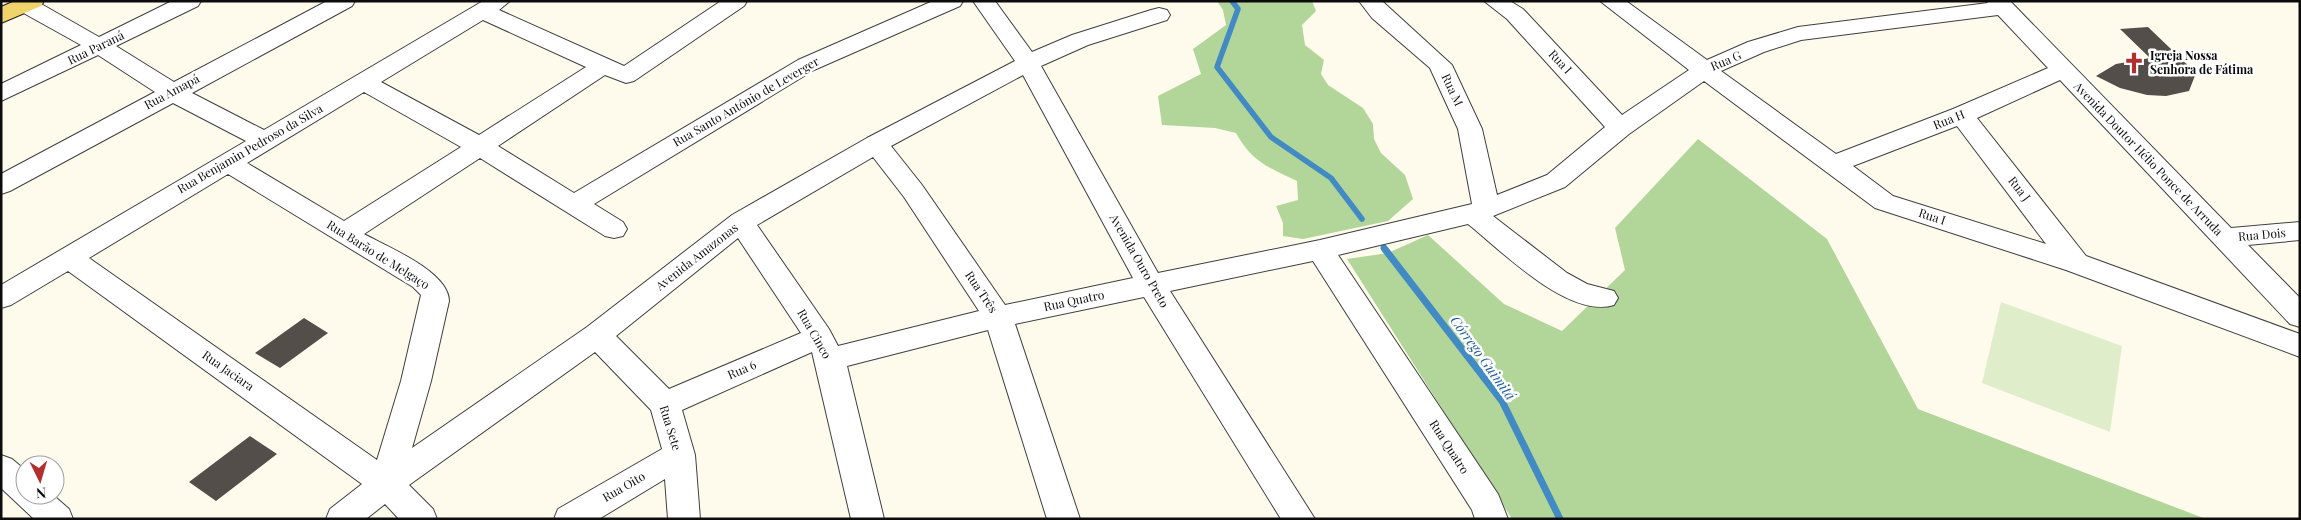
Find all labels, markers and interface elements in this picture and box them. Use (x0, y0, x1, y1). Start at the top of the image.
street label: Rua Paraná (65, 27, 126, 68)
street label: Rua I (1545, 46, 1576, 77)
street label: Rua G (1708, 46, 1744, 74)
place label: Igreja Nossa Senhora de Fátima (2150, 47, 2254, 77)
church icon: Igreja Nossa Senhora de Fátima (2121, 50, 2147, 76)
street label: Rua Santo Antônio de Leverger (669, 52, 822, 150)
street label: Rua Amapá (141, 70, 202, 112)
street label: Rua M (1438, 71, 1467, 108)
street label: Avenida Doutor Hélio Ponce de Arruda (2070, 77, 2227, 239)
street label: Rua Benjamin Pedroso da Silva (174, 100, 325, 196)
street label: Rua H (1930, 106, 1967, 133)
street label: Rua J (2005, 173, 2035, 204)
street label: Rua I (1917, 204, 1948, 228)
street label: Avenida Ouro Preto (1106, 210, 1173, 311)
street label: Rua Barão de Melgaço (324, 216, 433, 292)
street label: Avenida Amazonas (651, 219, 741, 294)
street label: Rua Dois (2237, 224, 2286, 244)
street label: Rua Três (962, 267, 1002, 316)
street label: Rua Quatro (1042, 286, 1106, 314)
street label: Rua Cinco (794, 306, 836, 362)
water label: Córrego Guimitá (1446, 312, 1521, 404)
street label: Rua Jaciara (199, 346, 258, 394)
street label: Rua 6 (725, 356, 758, 382)
street label: Rua Sete (657, 403, 685, 452)
street label: Rua Quatro (1426, 416, 1473, 477)
north arrow (15, 455, 65, 505)
street label: Rua Oito (599, 467, 648, 505)
text: N (35, 484, 47, 503)

